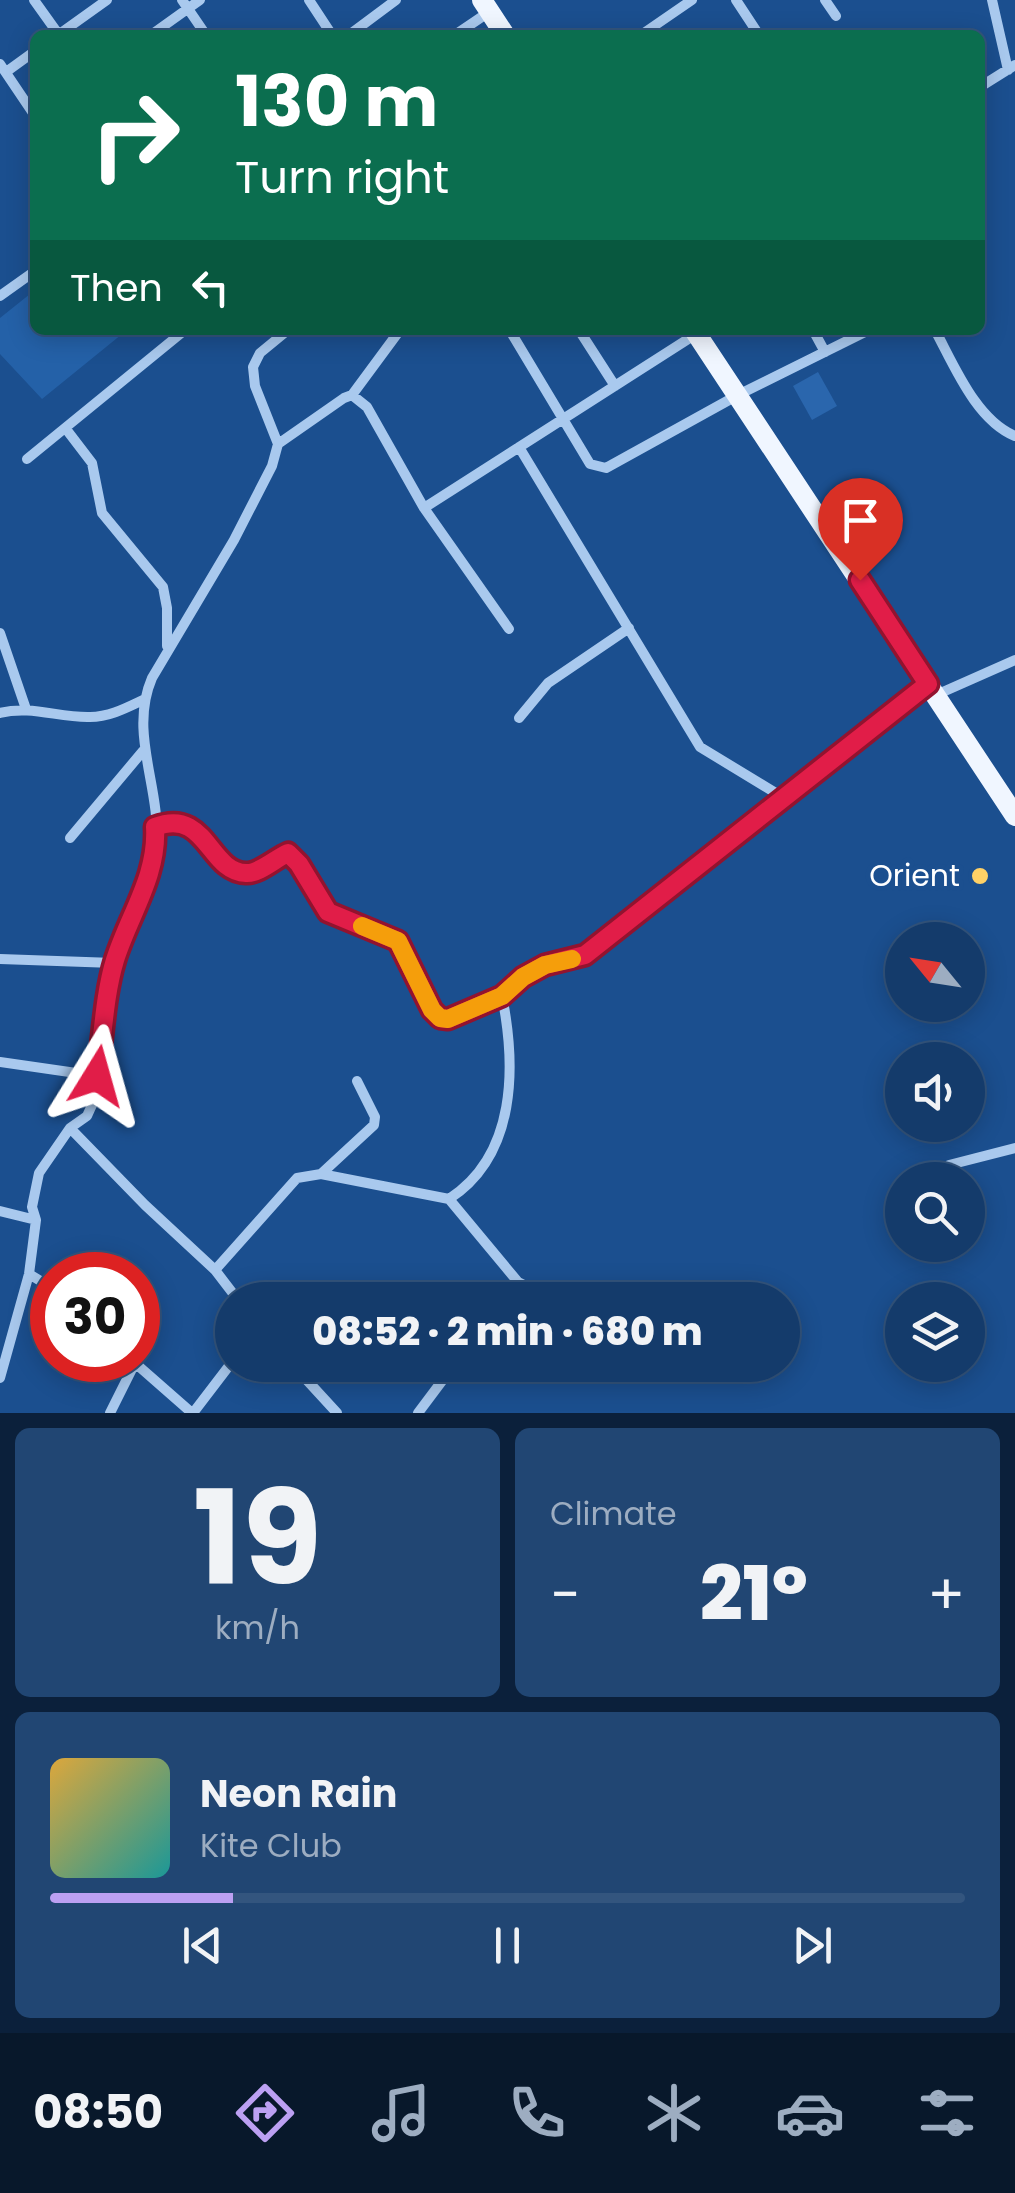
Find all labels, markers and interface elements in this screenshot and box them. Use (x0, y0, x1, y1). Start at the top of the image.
text: 130 m (235, 52, 438, 151)
icon: right (70, 70, 200, 200)
text: Turn right (235, 146, 449, 209)
icon: left (183, 260, 238, 315)
text: Then (70, 261, 163, 314)
pin (818, 478, 903, 581)
icon: arrive (833, 493, 888, 548)
place label: Orient (869, 854, 960, 897)
marker: Orient (969, 865, 991, 887)
north arrow (885, 922, 985, 1022)
map controls (885, 922, 985, 1382)
position arrow (45, 1024, 149, 1128)
button: sound (885, 1042, 985, 1142)
button: search (885, 1162, 985, 1262)
speed limit sign: 30 (30, 1252, 160, 1382)
button: layers (885, 1282, 985, 1382)
text: 08:52 · 2 min · 680 m (312, 1305, 703, 1358)
text: 19 (193, 1447, 322, 1630)
text: Climate (550, 1491, 677, 1536)
text: 21° (700, 1541, 808, 1646)
text: − (550, 1556, 580, 1633)
text: + (927, 1556, 965, 1633)
text: km/h (215, 1605, 300, 1650)
text: Neon Rain (200, 1767, 397, 1820)
text: Kite Club (200, 1823, 342, 1868)
icon: previous (175, 1918, 230, 1973)
icon: pause (480, 1918, 535, 1973)
icon: next (785, 1918, 840, 1973)
icon: directions (230, 2078, 300, 2148)
icon: music (366, 2078, 436, 2148)
icon: phone (502, 2078, 572, 2148)
icon: climate (639, 2078, 709, 2148)
icon: car (775, 2078, 845, 2148)
icon: filters (912, 2078, 982, 2148)
text: 08:50 (33, 2081, 163, 2144)

